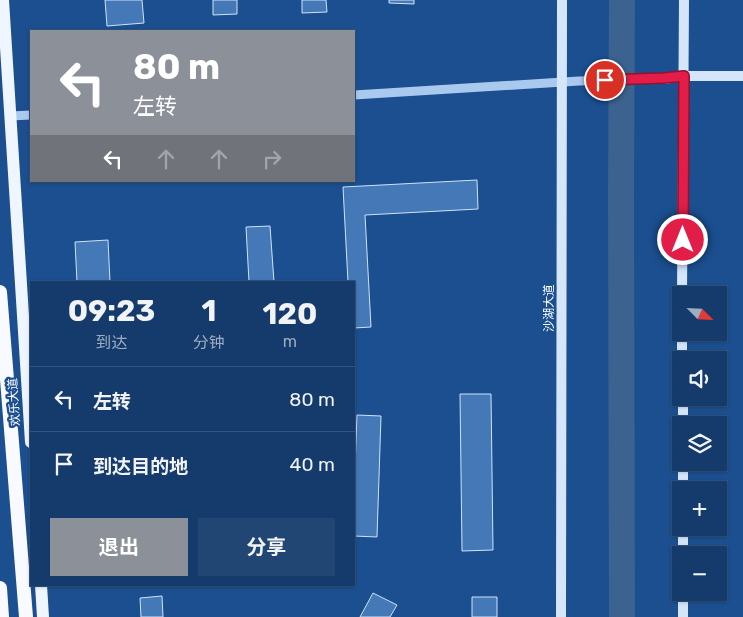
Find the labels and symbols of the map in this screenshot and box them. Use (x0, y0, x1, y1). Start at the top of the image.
pin (584, 59, 626, 101)
position arrow (656, 213, 708, 265)
street label: 沙湖大道 (542, 284, 556, 332)
north arrow (672, 286, 728, 341)
street label: 欢乐大道 (5, 378, 23, 426)

